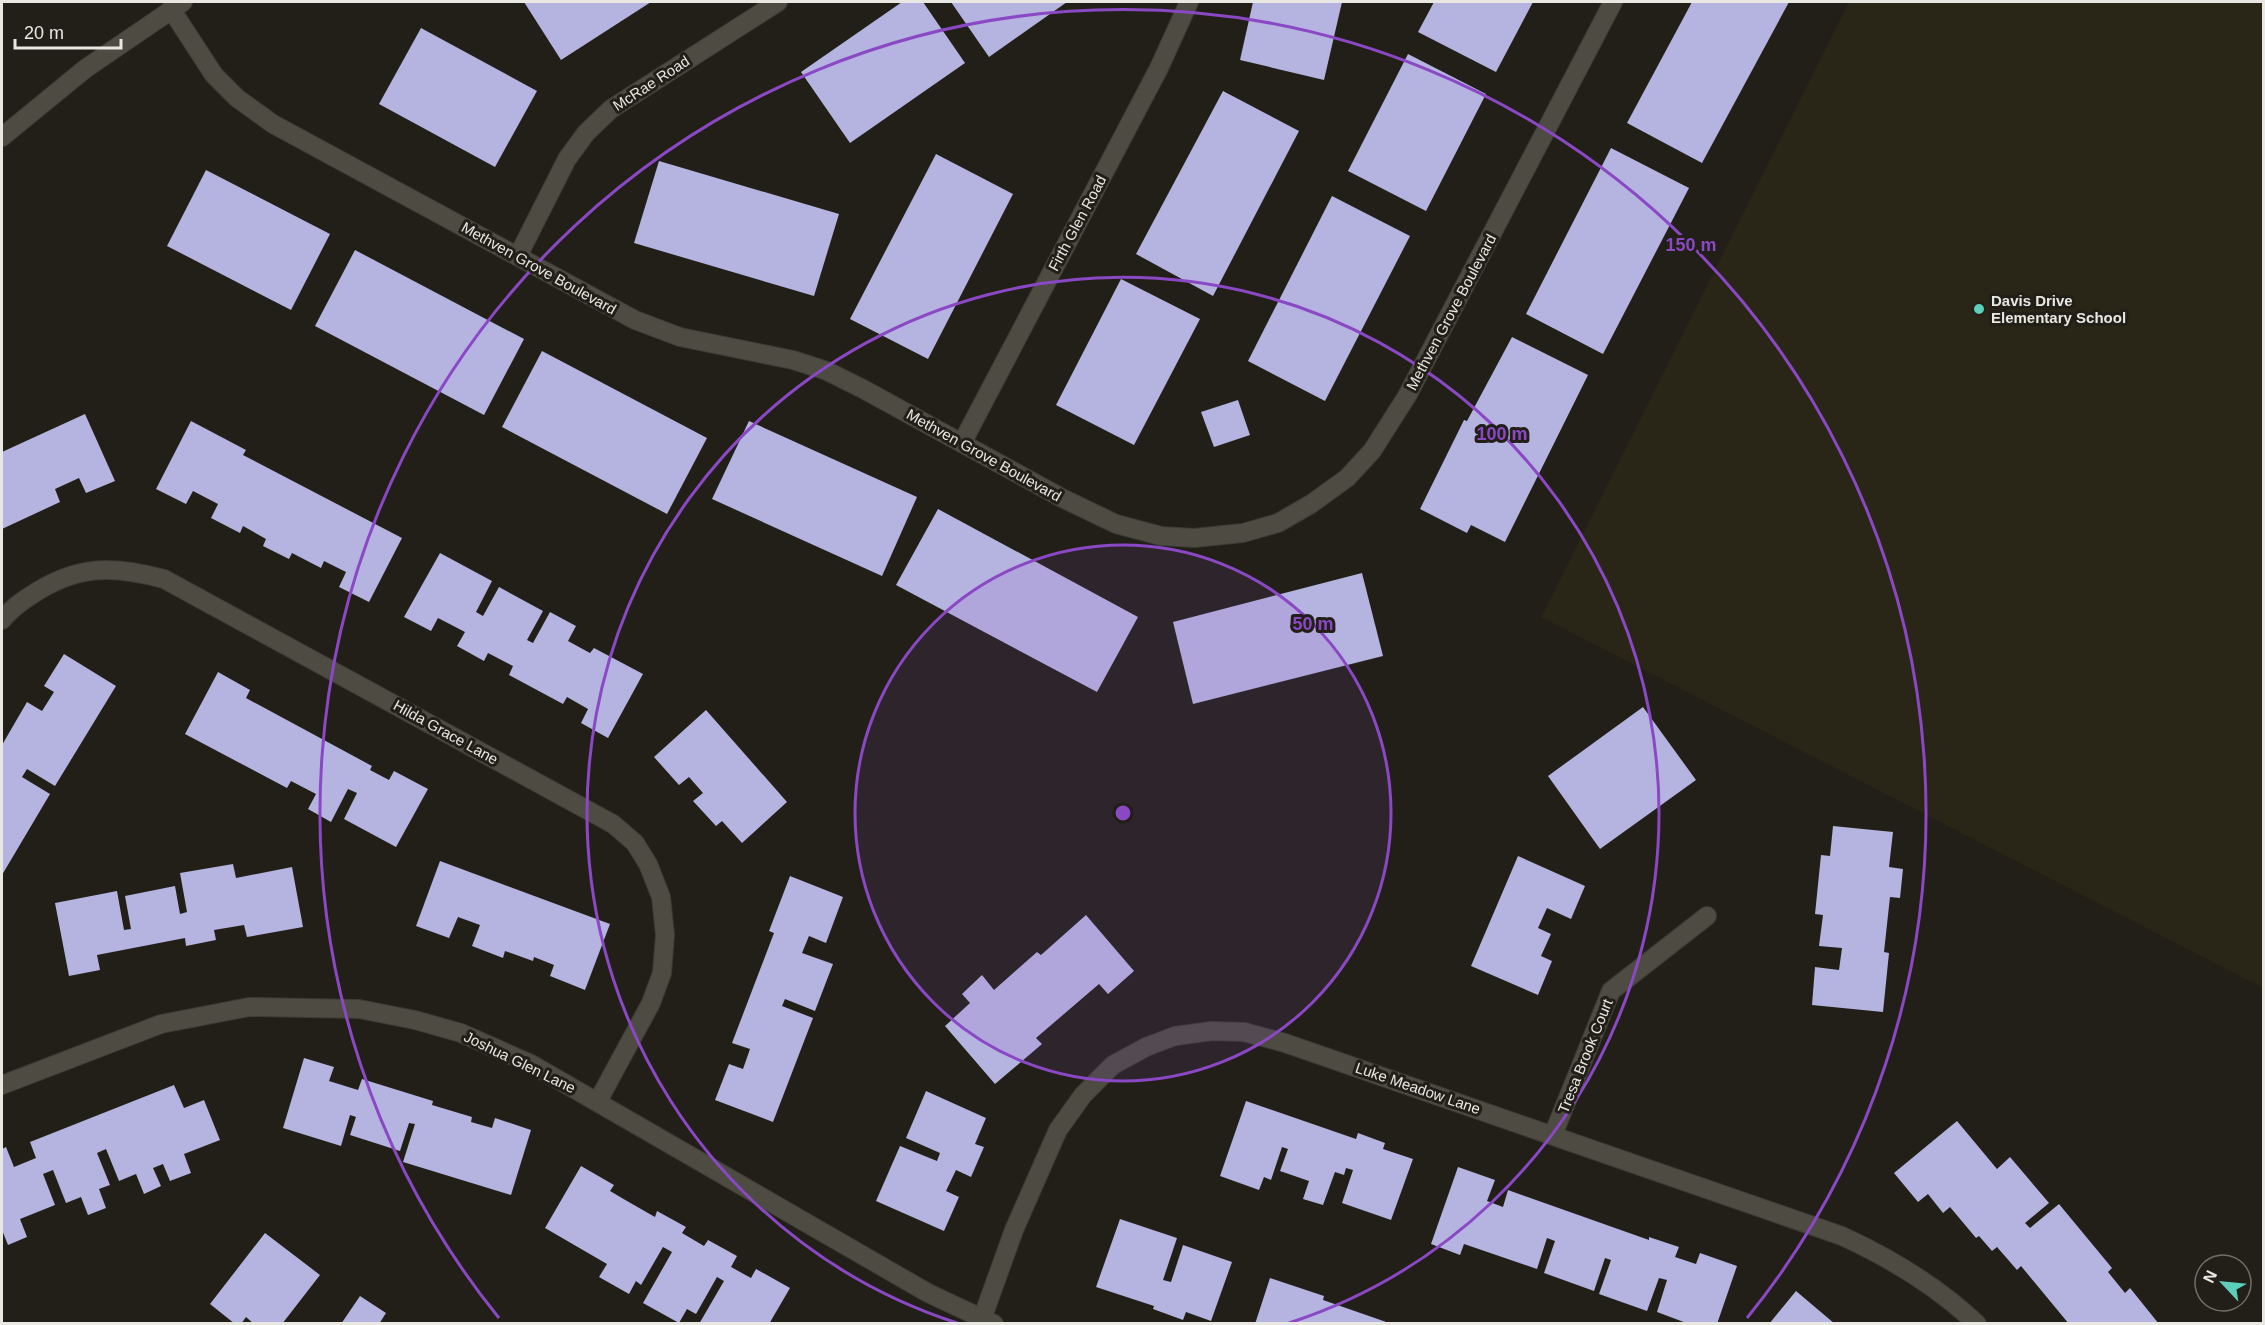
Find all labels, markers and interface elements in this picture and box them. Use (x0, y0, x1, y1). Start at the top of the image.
scale bar (15, 12, 122, 50)
text: 20 m (24, 23, 64, 43)
street label: McRae Road (610, 52, 692, 114)
street label: Firth Glen Road (1045, 172, 1109, 274)
street label: Methven Grove Boulevard (459, 218, 619, 318)
street label: Methven Grove Boulevard (1403, 231, 1499, 393)
text: 150 m (1665, 235, 1717, 255)
place label: Davis Drive Elementary School (1991, 292, 2126, 326)
marker: Davis Drive Elementary School (1972, 302, 1986, 316)
street label: Methven Grove Boulevard (904, 405, 1064, 505)
text: 100 m (1476, 424, 1528, 444)
text: 50 m (1292, 614, 1334, 634)
street label: Hilda Grace Lane (391, 696, 501, 768)
centre of rings (1113, 803, 1133, 823)
street label: Tresa Brook Court (1554, 995, 1616, 1116)
street label: Joshua Glen Lane (462, 1028, 578, 1096)
street label: Luke Meadow Lane (1353, 1059, 1483, 1117)
north arrow (2193, 1253, 2253, 1313)
text: N (2200, 1268, 2220, 1286)

